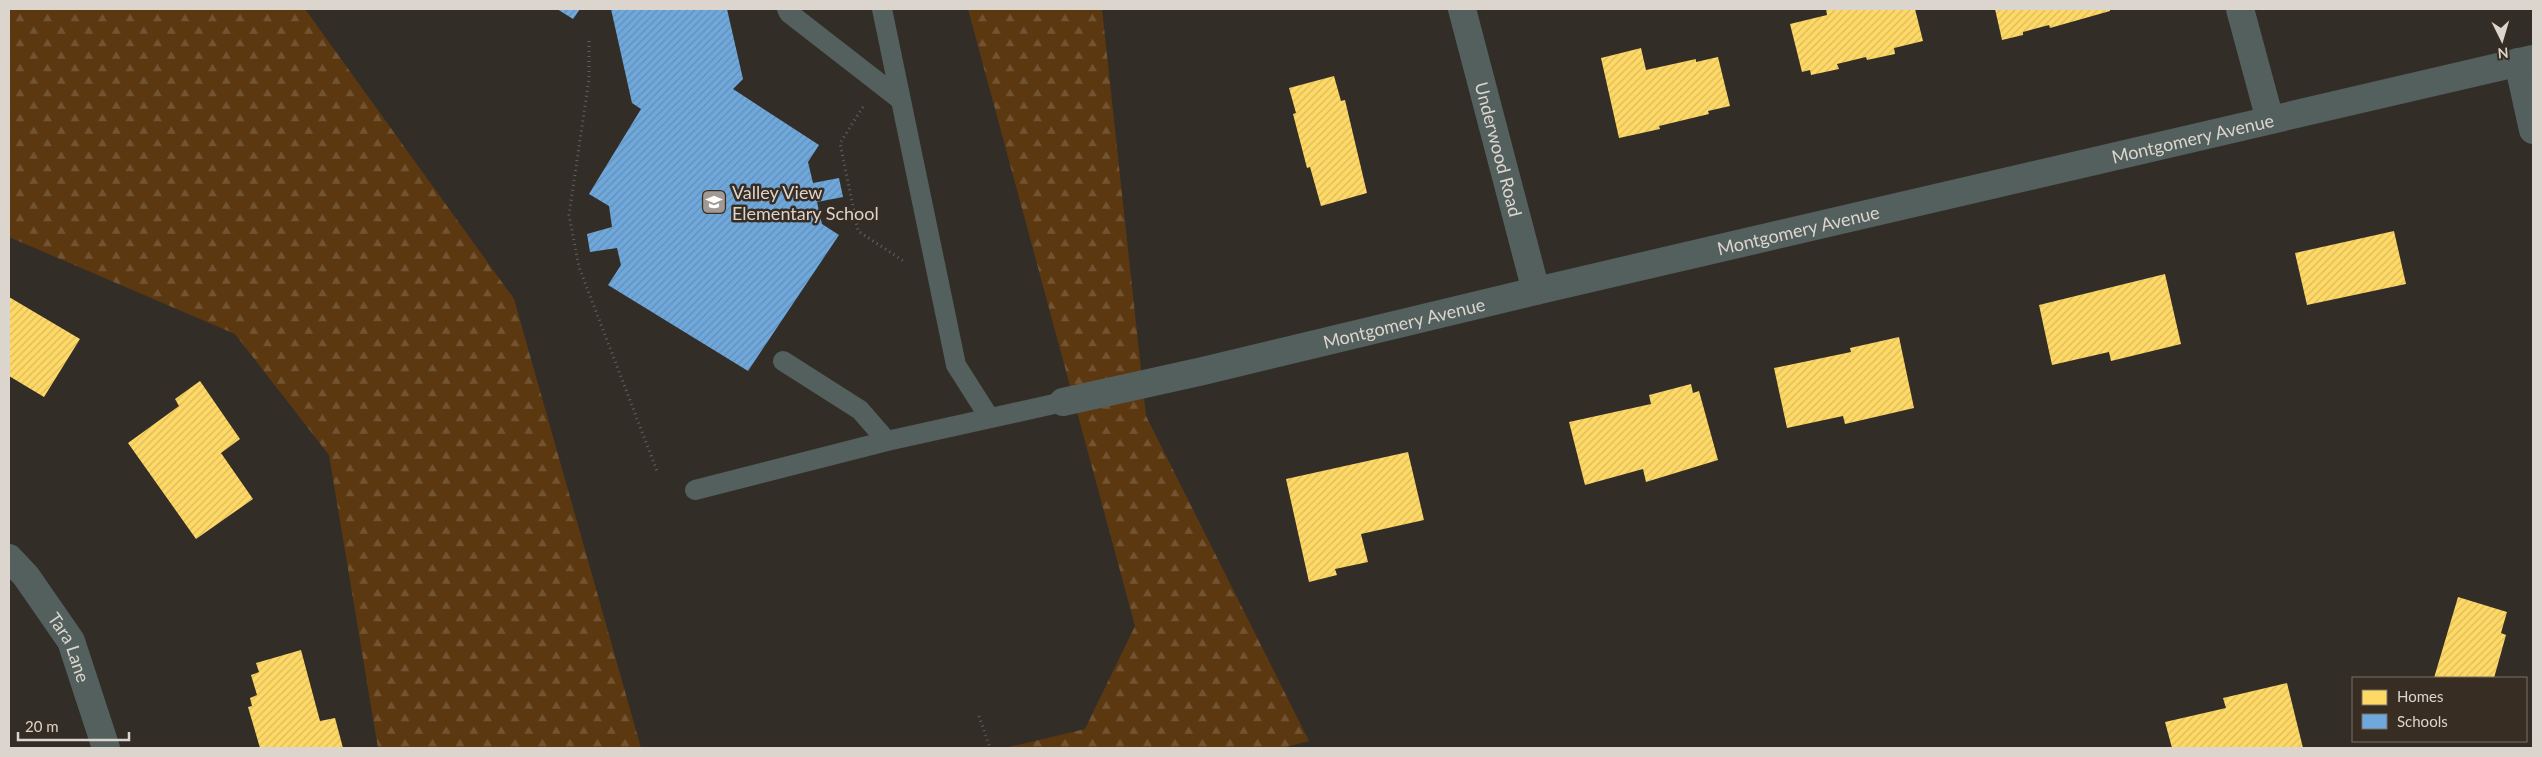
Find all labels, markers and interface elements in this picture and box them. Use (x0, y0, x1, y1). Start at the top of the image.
north arrow (2477, 15, 2527, 65)
text: N (2497, 45, 2509, 62)
street label: Underwood Road (1471, 80, 1527, 219)
street label: Montgomery Avenue (2109, 109, 2276, 168)
place label: Valley View Elementary School (732, 181, 879, 224)
school or university icon: Valley View Elementary School (701, 189, 727, 215)
street label: Montgomery Avenue (1715, 200, 1881, 260)
street label: Montgomery Avenue (1321, 293, 1487, 353)
street label: Tara Lane (43, 608, 95, 685)
legend (2352, 677, 2527, 742)
text: Homes (2397, 687, 2443, 705)
scale bar (18, 710, 129, 742)
text: Schools (2397, 712, 2448, 730)
text: 20 m (25, 717, 59, 735)

